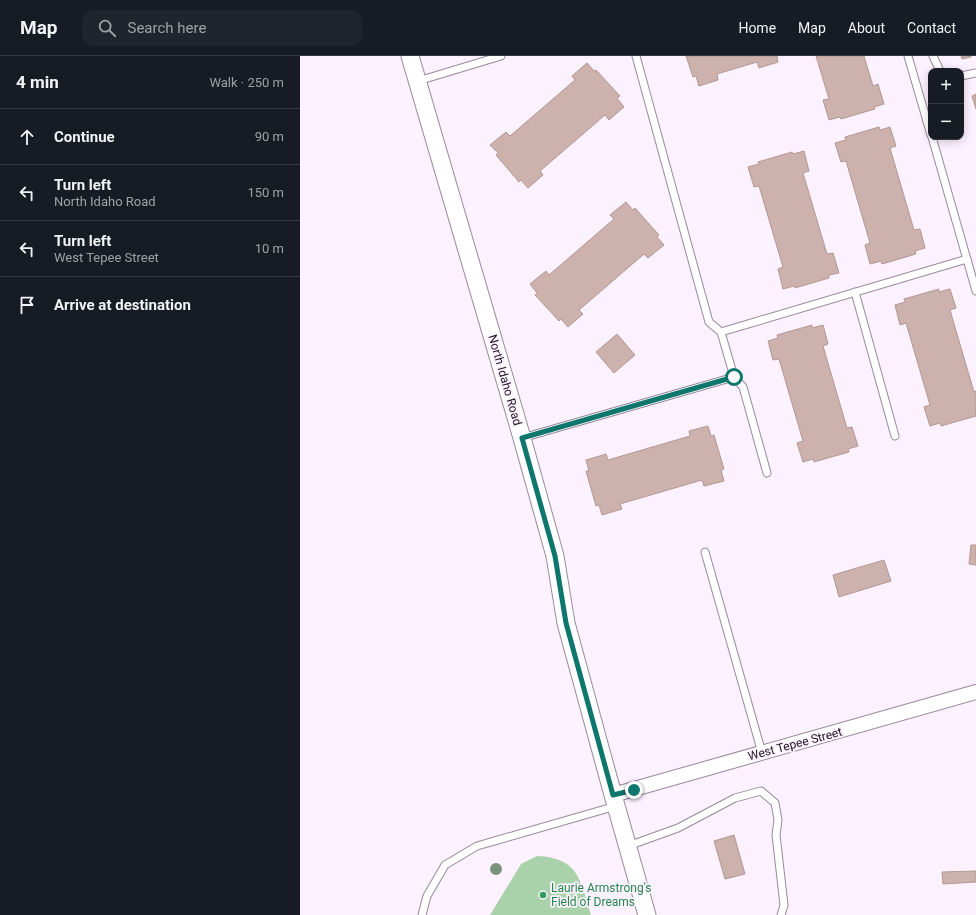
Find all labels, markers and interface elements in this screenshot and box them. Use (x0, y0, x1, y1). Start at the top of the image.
search box (82, 10, 362, 46)
text: Map (20, 16, 58, 39)
icon: search (96, 17, 118, 39)
text: Search here (128, 19, 206, 37)
text: Home (738, 20, 776, 36)
text: Map (798, 20, 826, 36)
text: About (848, 20, 885, 36)
text: Contact (907, 20, 956, 36)
map controls (928, 68, 964, 140)
button: + (928, 68, 964, 104)
text: 4 min (16, 72, 59, 92)
text: Walk · 250 m (209, 75, 284, 90)
button: − (928, 104, 964, 140)
icon: ahead (16, 126, 38, 148)
text: Continue (54, 128, 115, 146)
text: 90 m (255, 129, 284, 144)
text: Turn left (54, 176, 111, 194)
icon: left (16, 182, 38, 204)
text: 150 m (247, 185, 284, 200)
text: North Idaho Road (54, 194, 156, 209)
text: Turn left (54, 232, 111, 250)
icon: left (16, 238, 38, 260)
text: 10 m (255, 241, 284, 256)
text: West Tepee Street (54, 250, 159, 265)
icon: arrive (16, 294, 38, 316)
text: Arrive at destination (54, 296, 191, 314)
street label: North Idaho Road (485, 333, 525, 427)
route start (725, 368, 743, 386)
street label: West Tepee Street (746, 725, 844, 763)
route end (625, 781, 643, 799)
place label: Laurie Armstrong's Field of Dreams (551, 881, 651, 909)
marker: Laurie Armstrong's Field of Dreams (538, 890, 548, 900)

